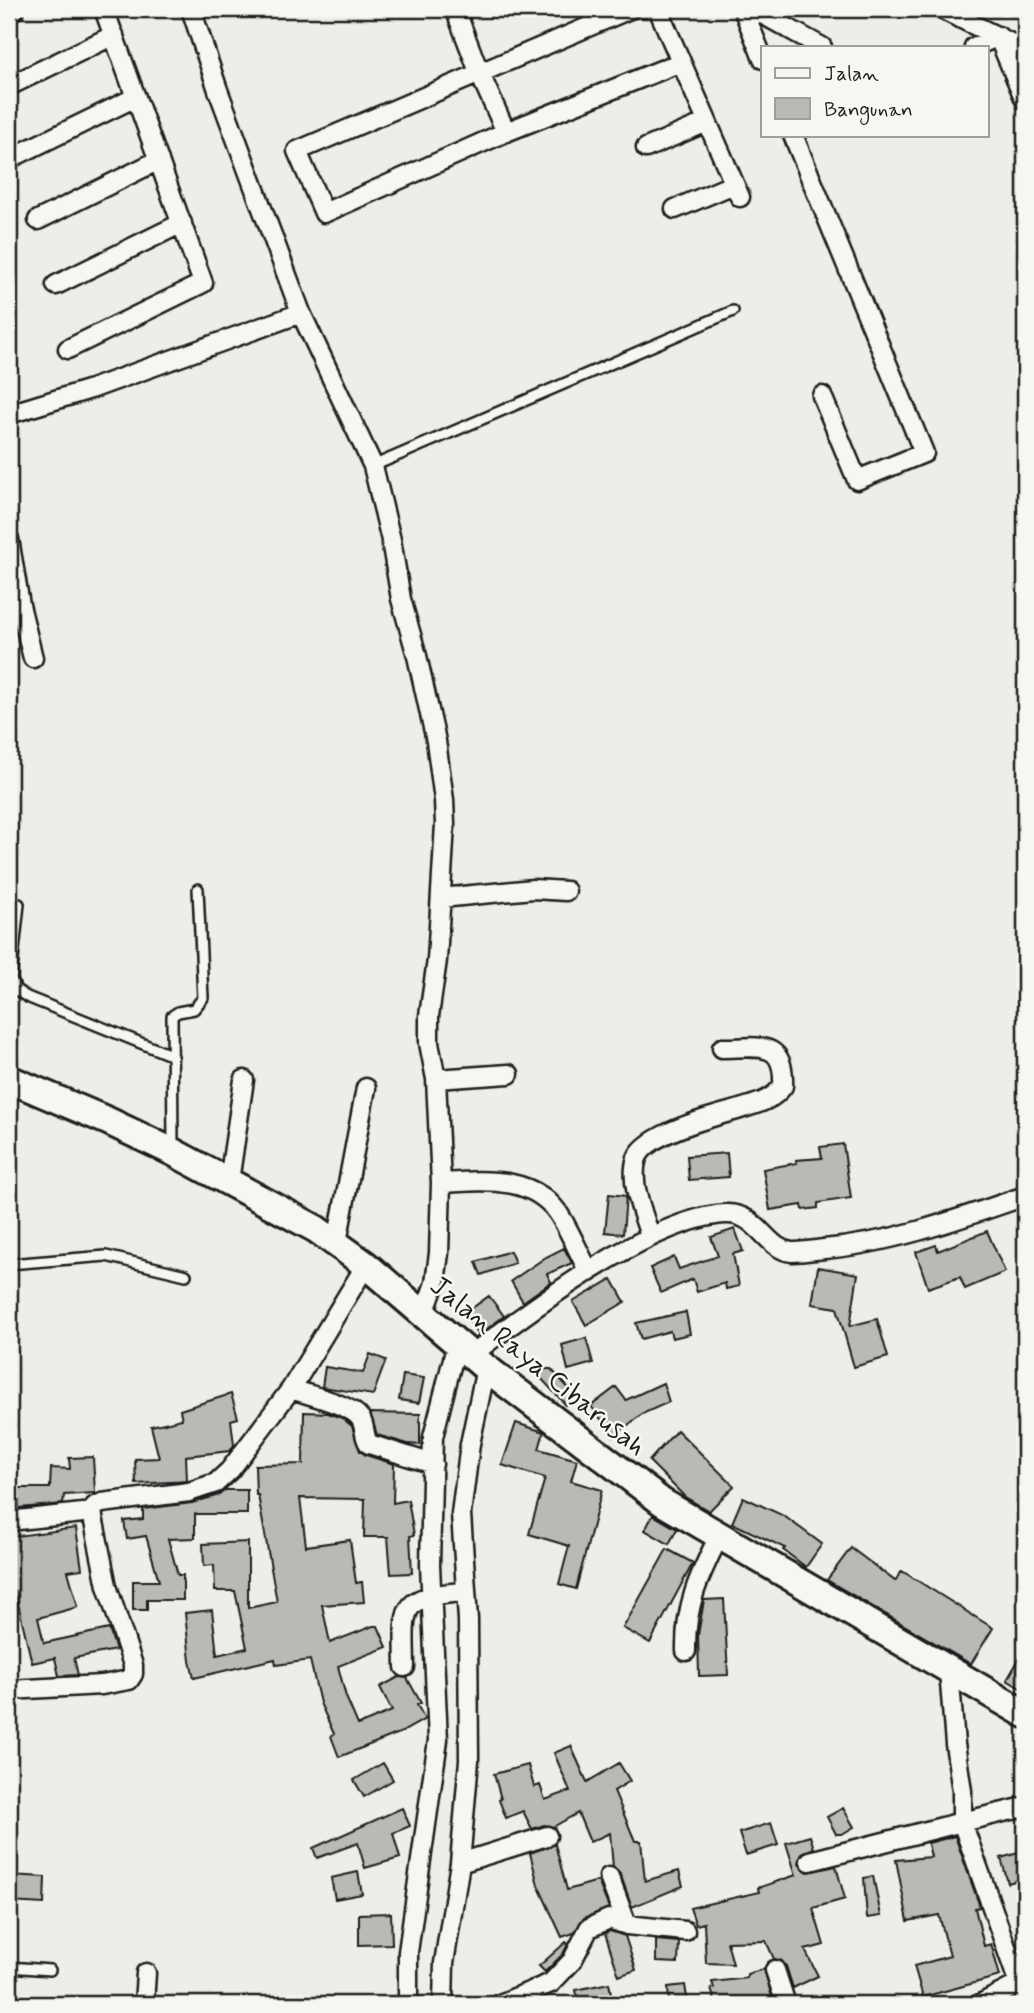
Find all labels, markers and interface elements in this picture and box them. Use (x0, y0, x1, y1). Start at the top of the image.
legend (761, 46, 988, 136)
text: Jalan (824, 60, 879, 88)
text: Bangunan (824, 96, 913, 125)
street label: Jalan Raya Cibarusah (422, 1268, 653, 1466)

